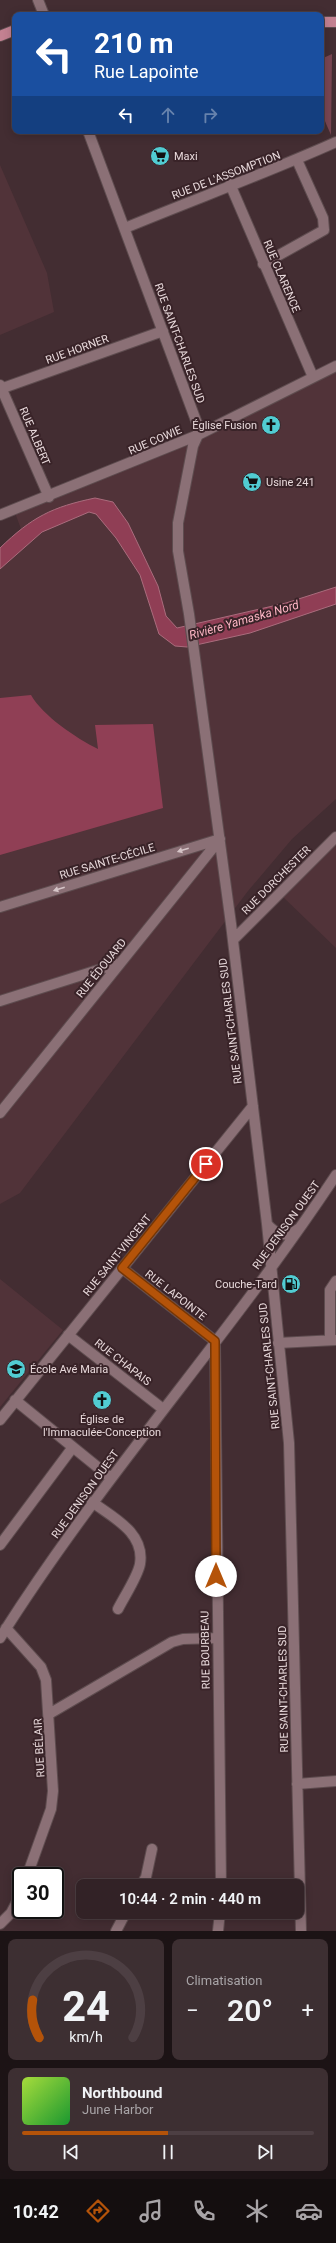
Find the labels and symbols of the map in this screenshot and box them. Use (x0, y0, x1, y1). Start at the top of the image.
supermarket icon: Maxi (149, 145, 171, 167)
street label: RUE DE L'ASSOMPTION (170, 149, 282, 202)
place label: Maxi (174, 150, 198, 163)
street label: RUE CLARENCE (260, 238, 303, 314)
street label: RUE SAINT-CHARLES SUD (152, 281, 207, 405)
street label: RUE HORNER (44, 332, 111, 367)
street label: RUE ALBERT (16, 405, 53, 468)
church icon: Église Fusion (260, 414, 282, 436)
place label: Église Fusion (192, 419, 257, 432)
street label: RUE COWIE (127, 423, 184, 458)
supermarket icon: Usine 241 (241, 471, 263, 493)
place label: Usine 241 (266, 476, 315, 489)
water label: Rivière Yamaska Nord (187, 598, 301, 642)
street label: RUE SAINTE-CÉCILE (58, 841, 156, 882)
street label: RUE DORCHESTER (239, 843, 314, 917)
one-way arrow (177, 847, 189, 853)
one-way arrow (52, 886, 64, 892)
street label: RUE ÉDOUARD (74, 936, 129, 1000)
street label: RUE SAINT-CHARLES SUD (216, 957, 245, 1085)
pin (189, 1147, 223, 1181)
street label: RUE DENISON OUEST (250, 1178, 323, 1272)
street label: RUE SAINT-VINCENT (81, 1212, 155, 1299)
street label: RUE LAPOINTE (142, 1267, 209, 1323)
fuel station icon: Couche-Tard (280, 1273, 302, 1295)
place label: Couche-Tard (215, 1278, 277, 1291)
street label: RUE SAINT-CHARLES SUD (256, 1302, 283, 1430)
street label: RUE CHAPAIS (92, 1336, 154, 1389)
school or university icon: École Avé Maria (5, 1358, 27, 1380)
place label: École Avé Maria (30, 1363, 108, 1376)
church icon: Église de l'Immaculée-Conception (91, 1389, 113, 1411)
place label: Église de l'Immaculée-Conception (43, 1413, 161, 1439)
street label: RUE DENISON OUEST (49, 1447, 122, 1541)
position arrow (195, 1555, 237, 1597)
street label: RUE BOURBEAU (198, 1611, 213, 1689)
street label: RUE SAINT-CHARLES SUD (276, 1625, 291, 1753)
street label: RUE BÉLAIR (31, 1718, 48, 1778)
speed limit sign: 30 (12, 1867, 64, 1919)

